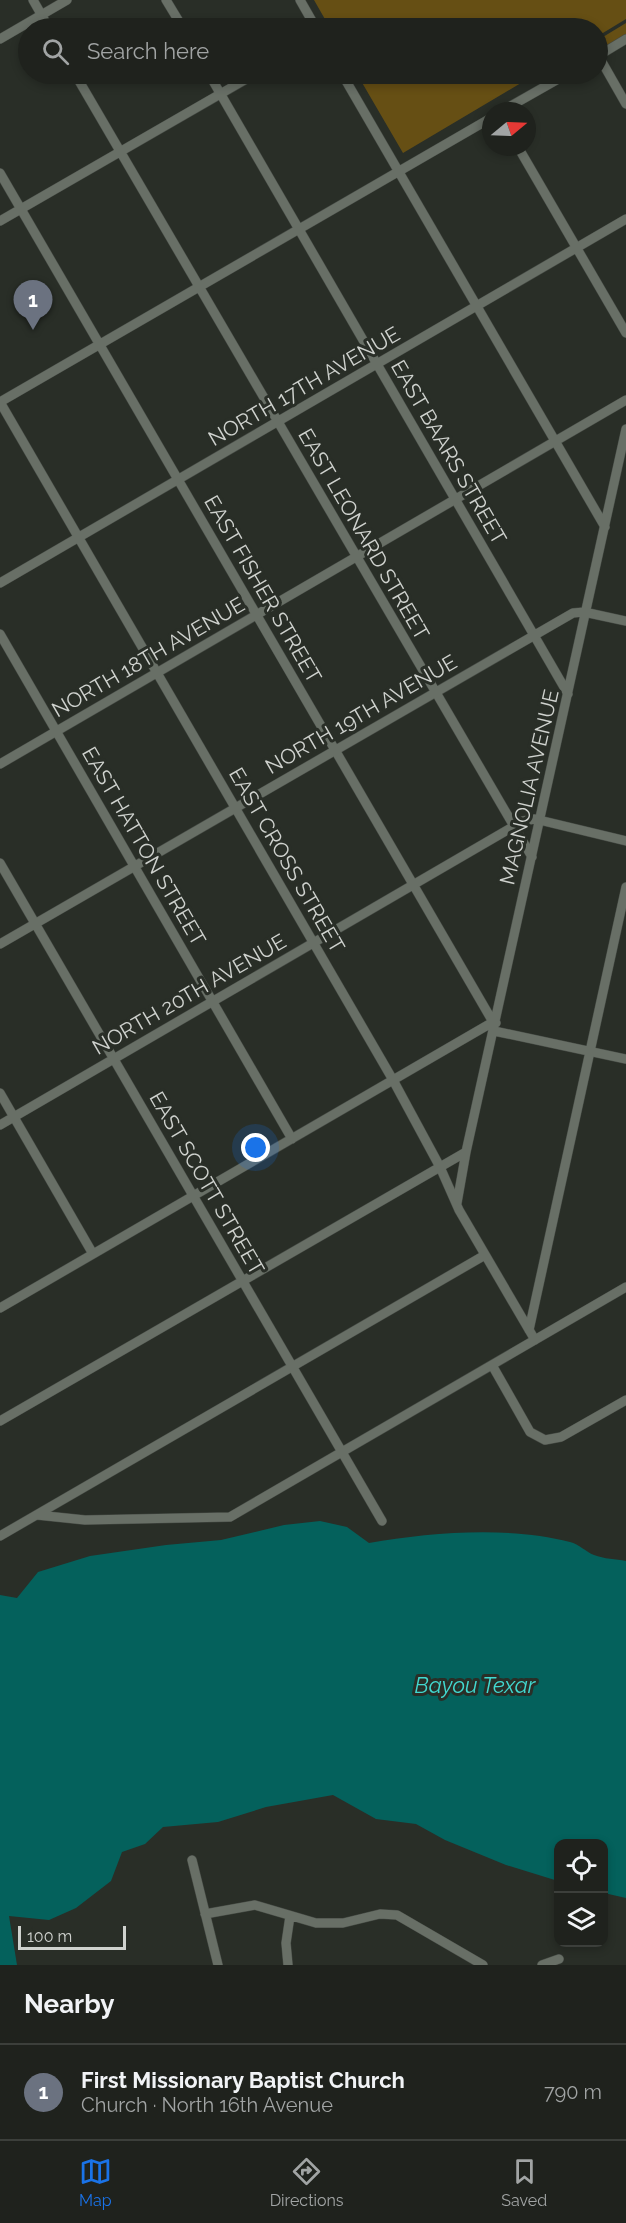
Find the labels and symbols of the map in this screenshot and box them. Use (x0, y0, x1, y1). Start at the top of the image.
north arrow (482, 102, 536, 156)
pin: 1 (14, 280, 52, 330)
street label: NORTH 17TH AVENUE (204, 321, 404, 451)
street label: EAST BAARS STREET (386, 355, 512, 549)
street label: EAST LEONARD STREET (293, 424, 435, 644)
street label: EAST FISHER STREET (199, 491, 327, 687)
street label: NORTH 18TH AVENUE (47, 592, 249, 722)
street label: NORTH 19TH AVENUE (261, 649, 461, 779)
street label: MAGNOLIA AVENUE (494, 687, 564, 887)
street label: EAST HATTON STREET (77, 742, 211, 950)
street label: EAST CROSS STREET (224, 763, 350, 957)
street label: NORTH 20TH AVENUE (88, 928, 290, 1060)
street label: EAST SCOTT STREET (144, 1087, 270, 1279)
your location (241, 1133, 270, 1162)
water label: Bayou Texar (415, 1672, 537, 1698)
scale bar (18, 1923, 126, 1950)

